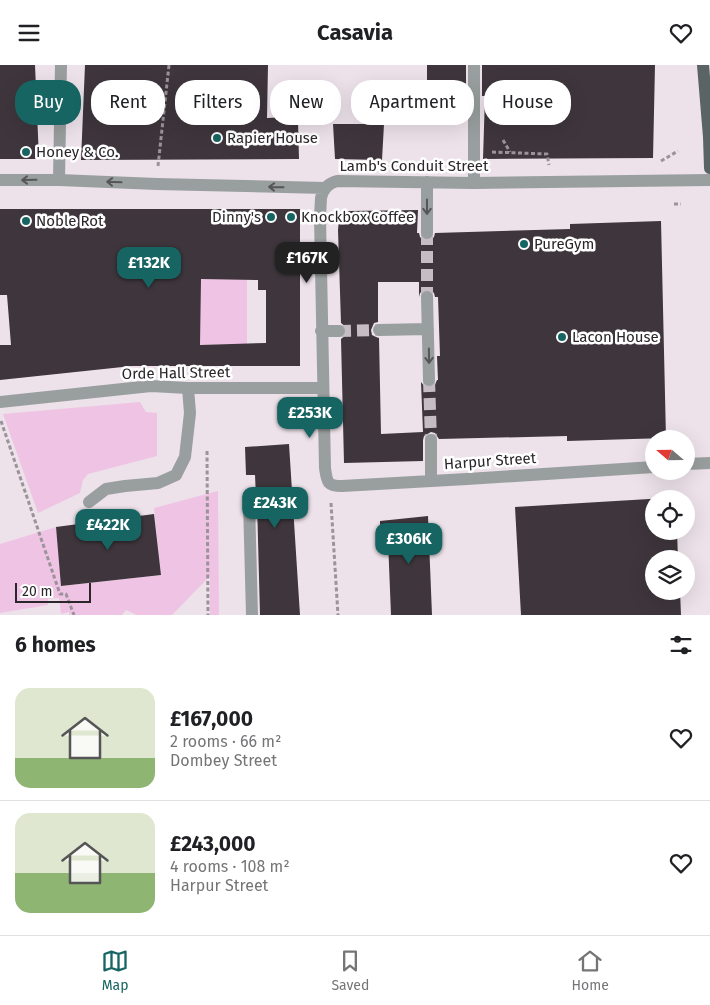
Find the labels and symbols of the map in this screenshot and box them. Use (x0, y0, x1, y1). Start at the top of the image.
place label: Rapier House (227, 129, 318, 147)
marker: Rapier House (211, 132, 223, 144)
place label: Honey & Co. (36, 143, 118, 161)
marker: Honey & Co. (20, 146, 32, 158)
street label: Lamb's Conduit Street (340, 157, 489, 175)
one-way arrow (22, 175, 38, 185)
one-way arrow (106, 177, 122, 187)
one-way arrow (269, 182, 285, 191)
one-way arrow (422, 198, 432, 215)
place label: Dinny's (212, 208, 261, 226)
place label: Knockbox Coffee (301, 208, 414, 226)
marker: Dinny's (265, 211, 277, 223)
marker: Knockbox Coffee (285, 211, 297, 223)
place label: Noble Rot (36, 212, 104, 230)
marker: Noble Rot (20, 215, 32, 227)
place label: PureGym (534, 235, 594, 253)
marker: PureGym (518, 238, 530, 250)
pin: £167K (272, 241, 342, 284)
pin: £132K (114, 247, 184, 289)
place label: Lacon House (572, 328, 659, 346)
marker: Lacon House (556, 331, 568, 343)
one-way arrow (424, 348, 433, 364)
street label: Orde Hall Street (122, 363, 231, 383)
pin: £253K (275, 397, 345, 439)
north arrow (645, 430, 695, 480)
street label: Harpur Street (443, 449, 537, 473)
pin: £243K (240, 487, 310, 529)
pin: £422K (73, 509, 143, 551)
pin: £306K (374, 523, 444, 565)
scale bar (15, 580, 91, 603)

